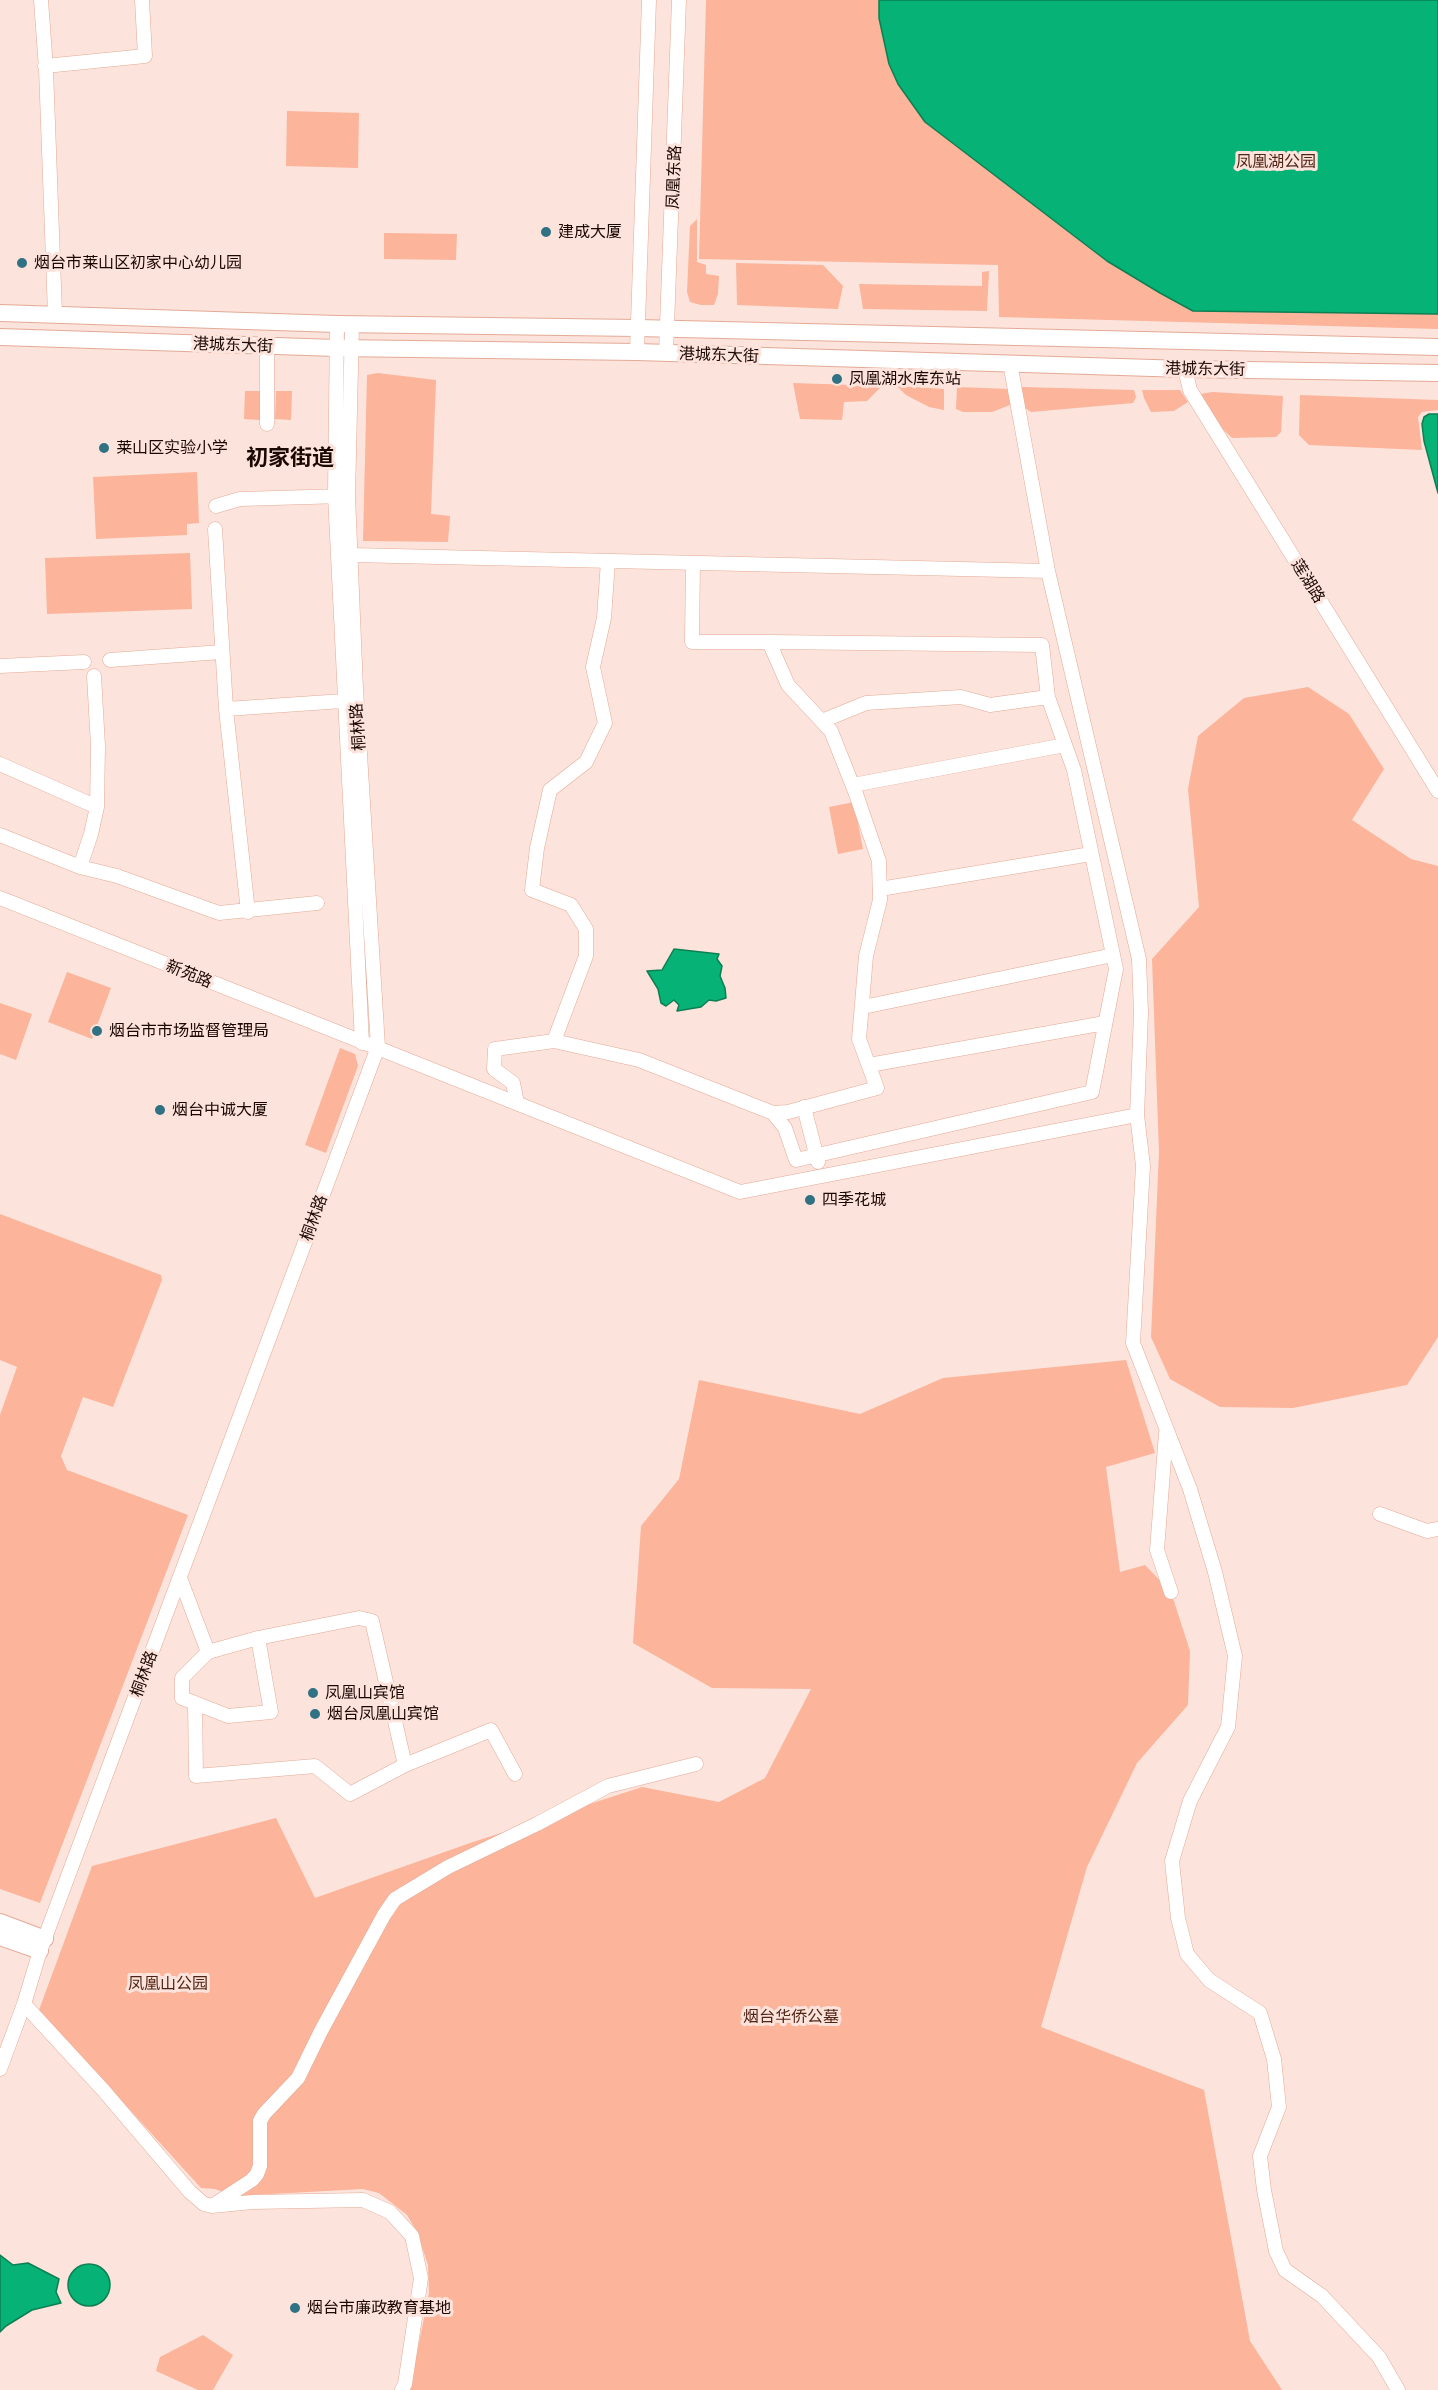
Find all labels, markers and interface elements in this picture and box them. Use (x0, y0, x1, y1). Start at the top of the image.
street label: 凤凰东路 (663, 145, 685, 209)
park label: 凤凰湖公园 (1236, 152, 1316, 172)
place label: 建成大厦 (558, 222, 622, 242)
marker: 建成大厦 (539, 225, 553, 239)
place label: 烟台市莱山区初家中心幼儿园 (34, 253, 242, 273)
marker: 烟台市莱山区初家中心幼儿园 (15, 256, 29, 270)
street label: 港城东大街 (193, 334, 273, 356)
street label: 港城东大街 (679, 344, 759, 366)
street label: 港城东大街 (1165, 359, 1245, 379)
place label: 凤凰湖水库东站 (849, 369, 961, 389)
marker: 凤凰湖水库东站 (830, 372, 844, 386)
place label: 莱山区实验小学 (116, 438, 228, 458)
marker: 莱山区实验小学 (97, 441, 111, 455)
district label: 初家街道 (246, 445, 334, 471)
street label: 莲湖路 (1287, 556, 1329, 606)
street label: 桐林路 (347, 702, 369, 752)
street label: 新苑路 (163, 956, 215, 992)
place label: 烟台市市场监督管理局 (109, 1021, 269, 1041)
marker: 烟台市市场监督管理局 (90, 1024, 104, 1038)
place label: 烟台中诚大厦 (172, 1100, 268, 1120)
marker: 烟台中诚大厦 (153, 1103, 167, 1117)
place label: 四季花城 (822, 1190, 886, 1210)
street label: 桐林路 (297, 1192, 331, 1244)
marker: 四季花城 (803, 1193, 817, 1207)
street label: 桐林路 (127, 1648, 161, 1700)
place label: 凤凰山宾馆 (325, 1683, 405, 1703)
marker: 凤凰山宾馆 (306, 1686, 320, 1700)
place label: 烟台凤凰山宾馆 (327, 1704, 439, 1724)
marker: 烟台凤凰山宾馆 (308, 1707, 322, 1721)
park label: 凤凰山公园 (128, 1974, 208, 1994)
park label: 烟台华侨公墓 (743, 2007, 839, 2027)
place label: 烟台市廉政教育基地 (307, 2298, 451, 2318)
marker: 烟台市廉政教育基地 (288, 2301, 302, 2315)

